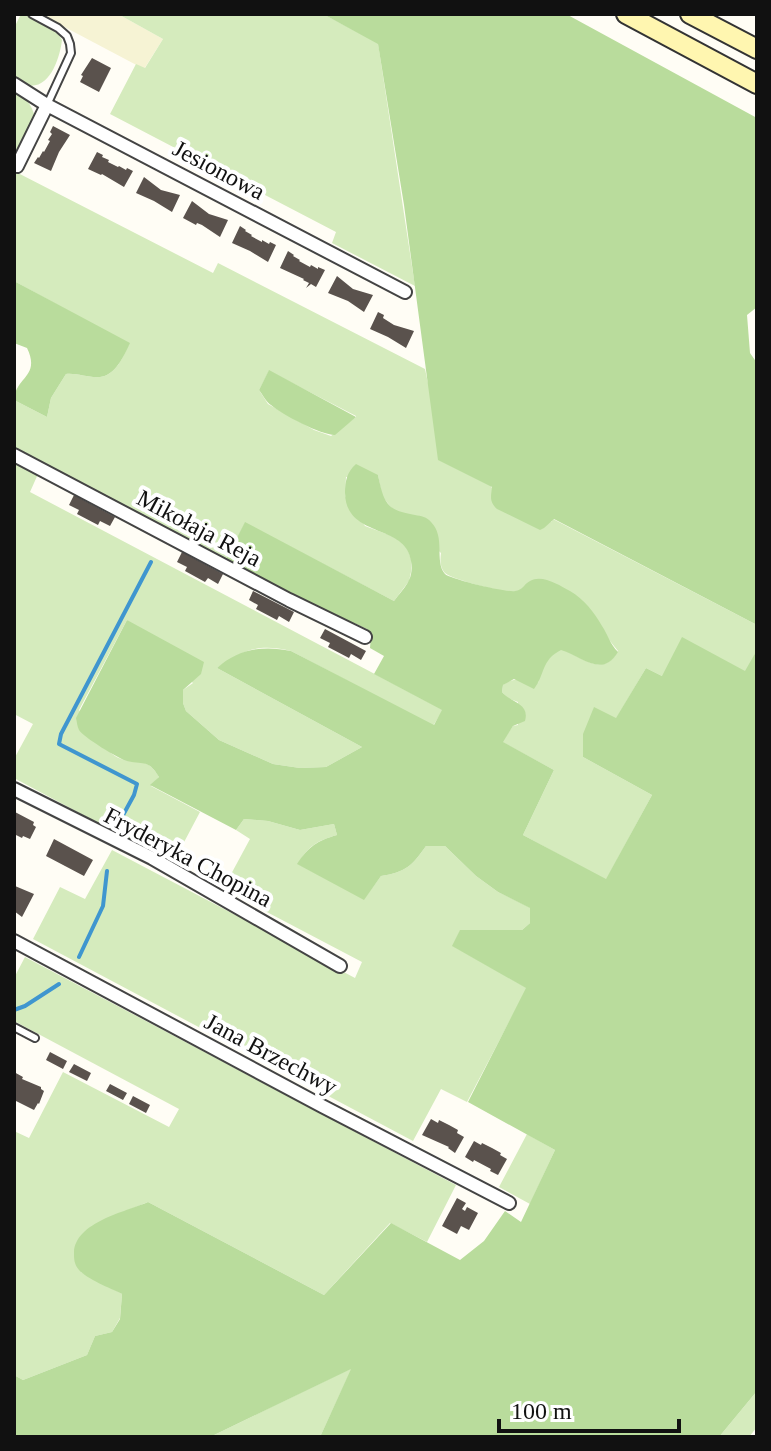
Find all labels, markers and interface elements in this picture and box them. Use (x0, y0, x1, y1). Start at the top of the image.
street label: Jesionowa (169, 135, 270, 205)
street label: Mikołaja Reja (133, 484, 266, 572)
street label: Fryderyka Chopina (100, 802, 277, 912)
street label: Jana Brzechwy (200, 1008, 342, 1100)
scale bar (499, 1383, 679, 1433)
text: 100 m (511, 1398, 572, 1424)

